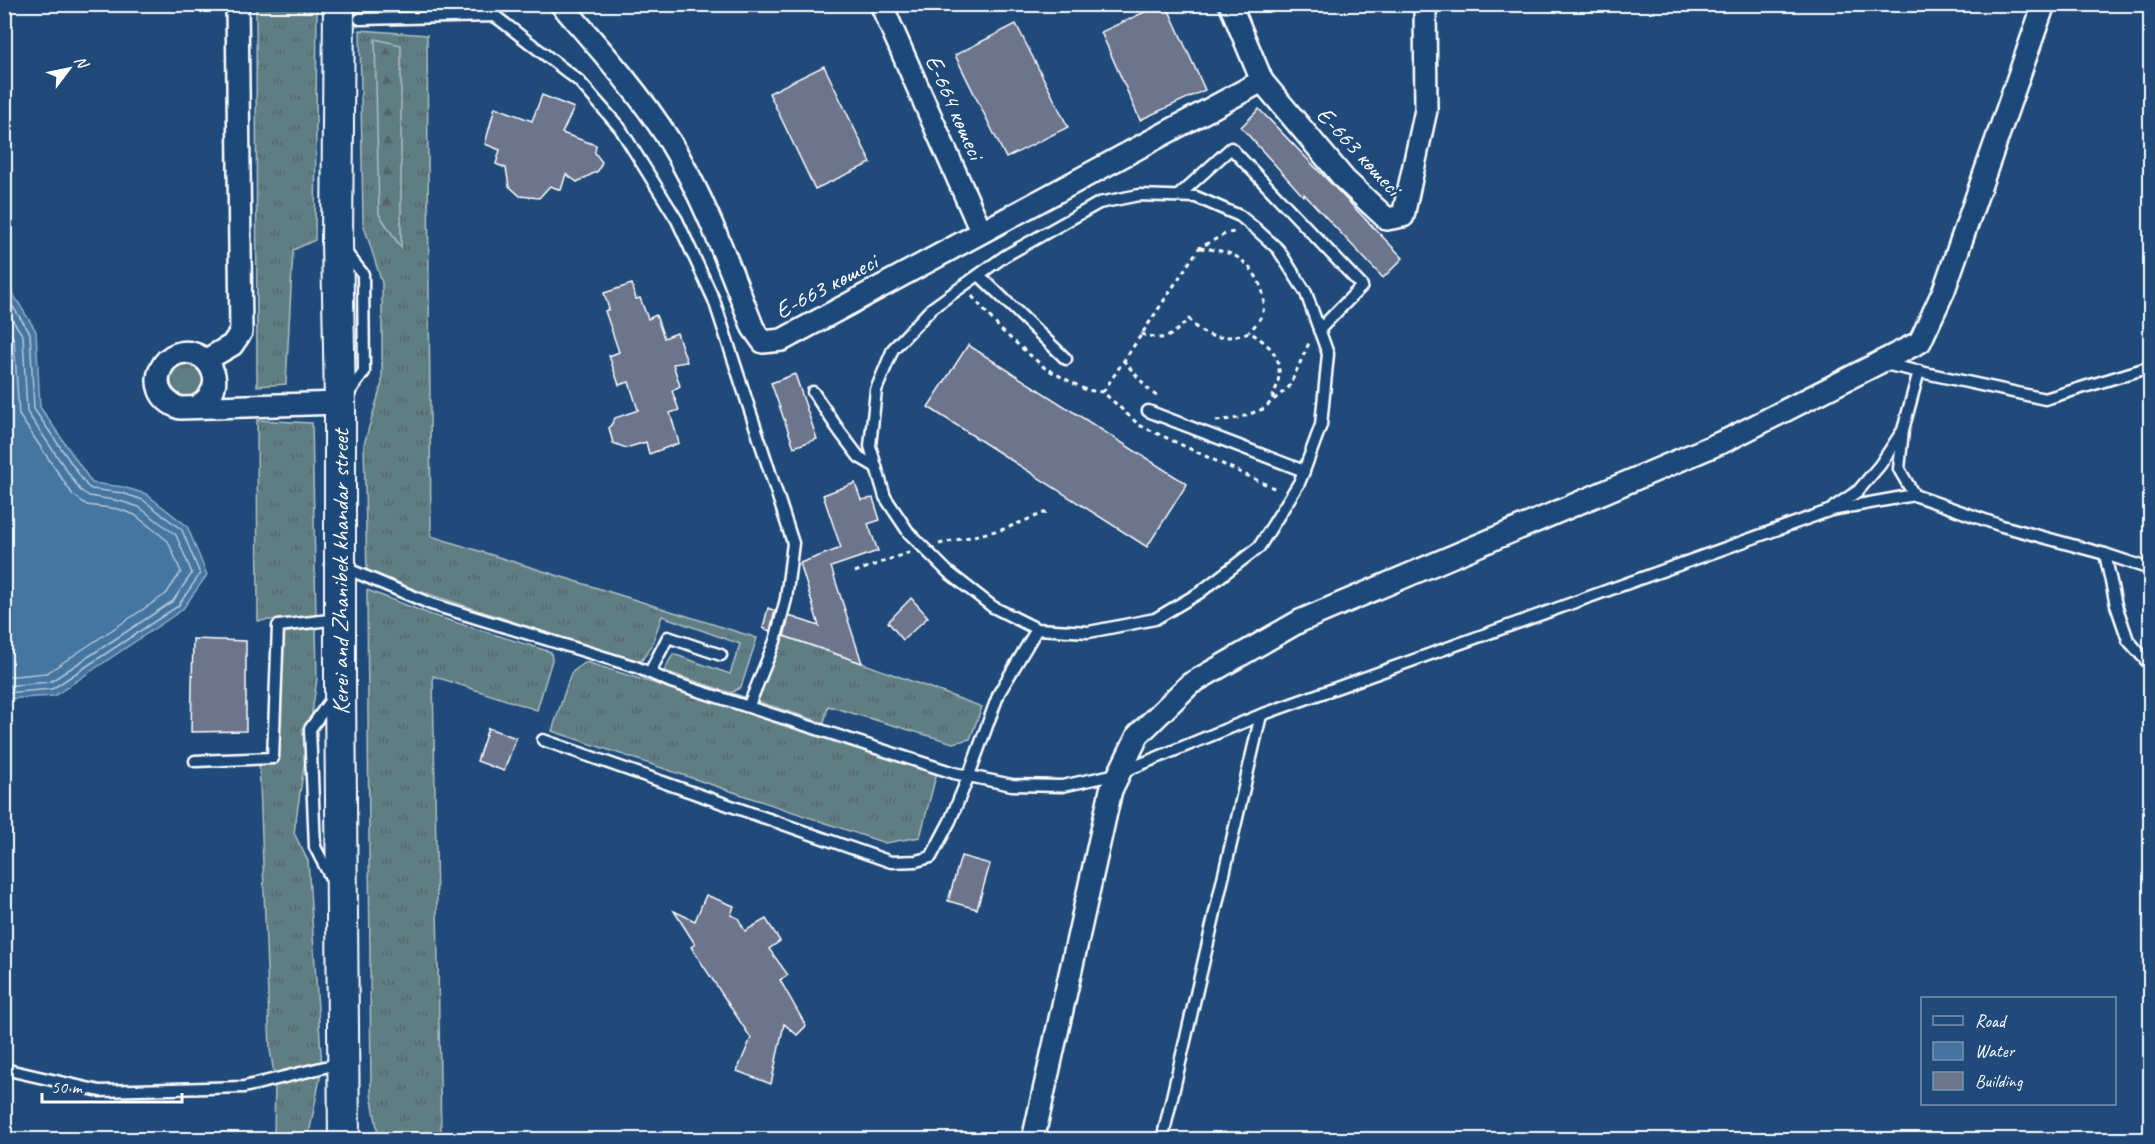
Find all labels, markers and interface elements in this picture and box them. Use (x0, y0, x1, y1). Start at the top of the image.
north arrow (39, 39, 99, 99)
street label: Е-664 көшесі (919, 50, 992, 166)
text: N (70, 52, 94, 74)
street label: Е-663 көшесі (1310, 100, 1410, 204)
street label: Е-663 көшесі (770, 245, 884, 325)
street label: Kerei and Zhanibek khandar street (325, 427, 355, 715)
legend (1921, 997, 2116, 1105)
text: Road (1975, 1010, 2008, 1032)
text: Water (1975, 1040, 2016, 1062)
scale bar (42, 1066, 182, 1104)
text: Building (1975, 1070, 2024, 1092)
text: 50 m (51, 1076, 84, 1098)

